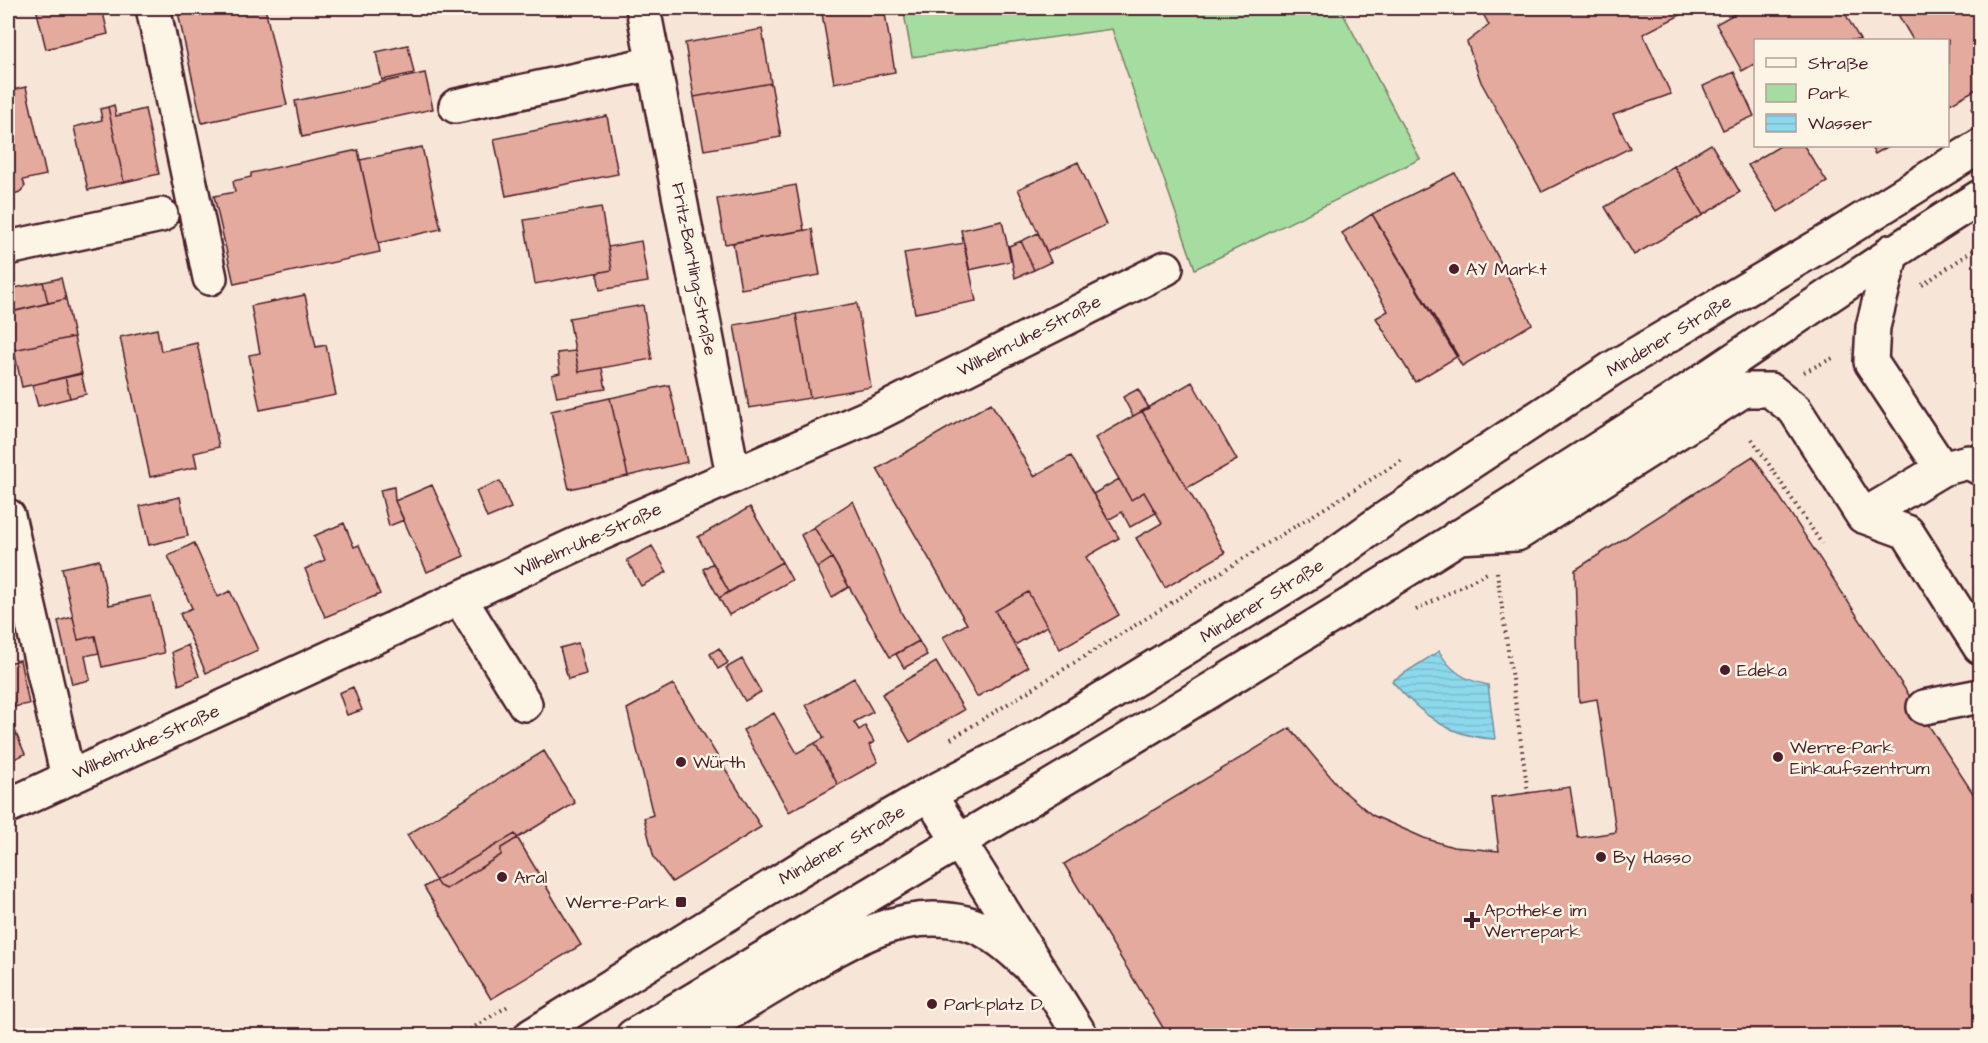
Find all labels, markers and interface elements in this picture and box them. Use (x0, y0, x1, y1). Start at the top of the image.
legend (1754, 39, 1949, 147)
text: Straße (1808, 51, 1869, 76)
text: Park (1808, 81, 1850, 106)
text: Wasser (1808, 111, 1872, 136)
street label: Fritz-Bartling-Straße (664, 180, 723, 358)
place label: AY Markt (1466, 257, 1547, 282)
marker: AY Markt (1447, 262, 1461, 276)
street label: Wilhelm-Uhe-Straße (953, 289, 1105, 383)
street label: Mindener Straße (1602, 289, 1736, 383)
street label: Wilhelm-Uhe-Straße (511, 496, 666, 584)
street label: Mindener Straße (1195, 553, 1329, 649)
place label: Edeka (1737, 658, 1787, 683)
marker: Edeka (1718, 663, 1732, 677)
street label: Wilhelm-Uhe-Straße (69, 698, 224, 786)
place label: Werre-Park Einkaufszentrum (1790, 735, 1929, 781)
place label: Würth (693, 750, 745, 775)
marker: Werre-Park Einkaufszentrum (1771, 750, 1785, 764)
marker: Würth (674, 755, 688, 769)
street label: Mindener Straße (774, 799, 910, 891)
place label: By Hasso (1613, 845, 1691, 871)
marker: By Hasso (1594, 850, 1608, 864)
place label: Aral (514, 865, 548, 890)
marker: Aral (495, 870, 509, 884)
place label: Werre-Park (566, 890, 669, 915)
marker: Werre-Park (674, 895, 688, 909)
place label: Apotheke im Werrepark (1484, 898, 1586, 944)
marker: Apotheke im Werrepark (1465, 913, 1479, 927)
place label: Parkplatz D (944, 992, 1043, 1017)
marker: Parkplatz D (925, 997, 939, 1011)

